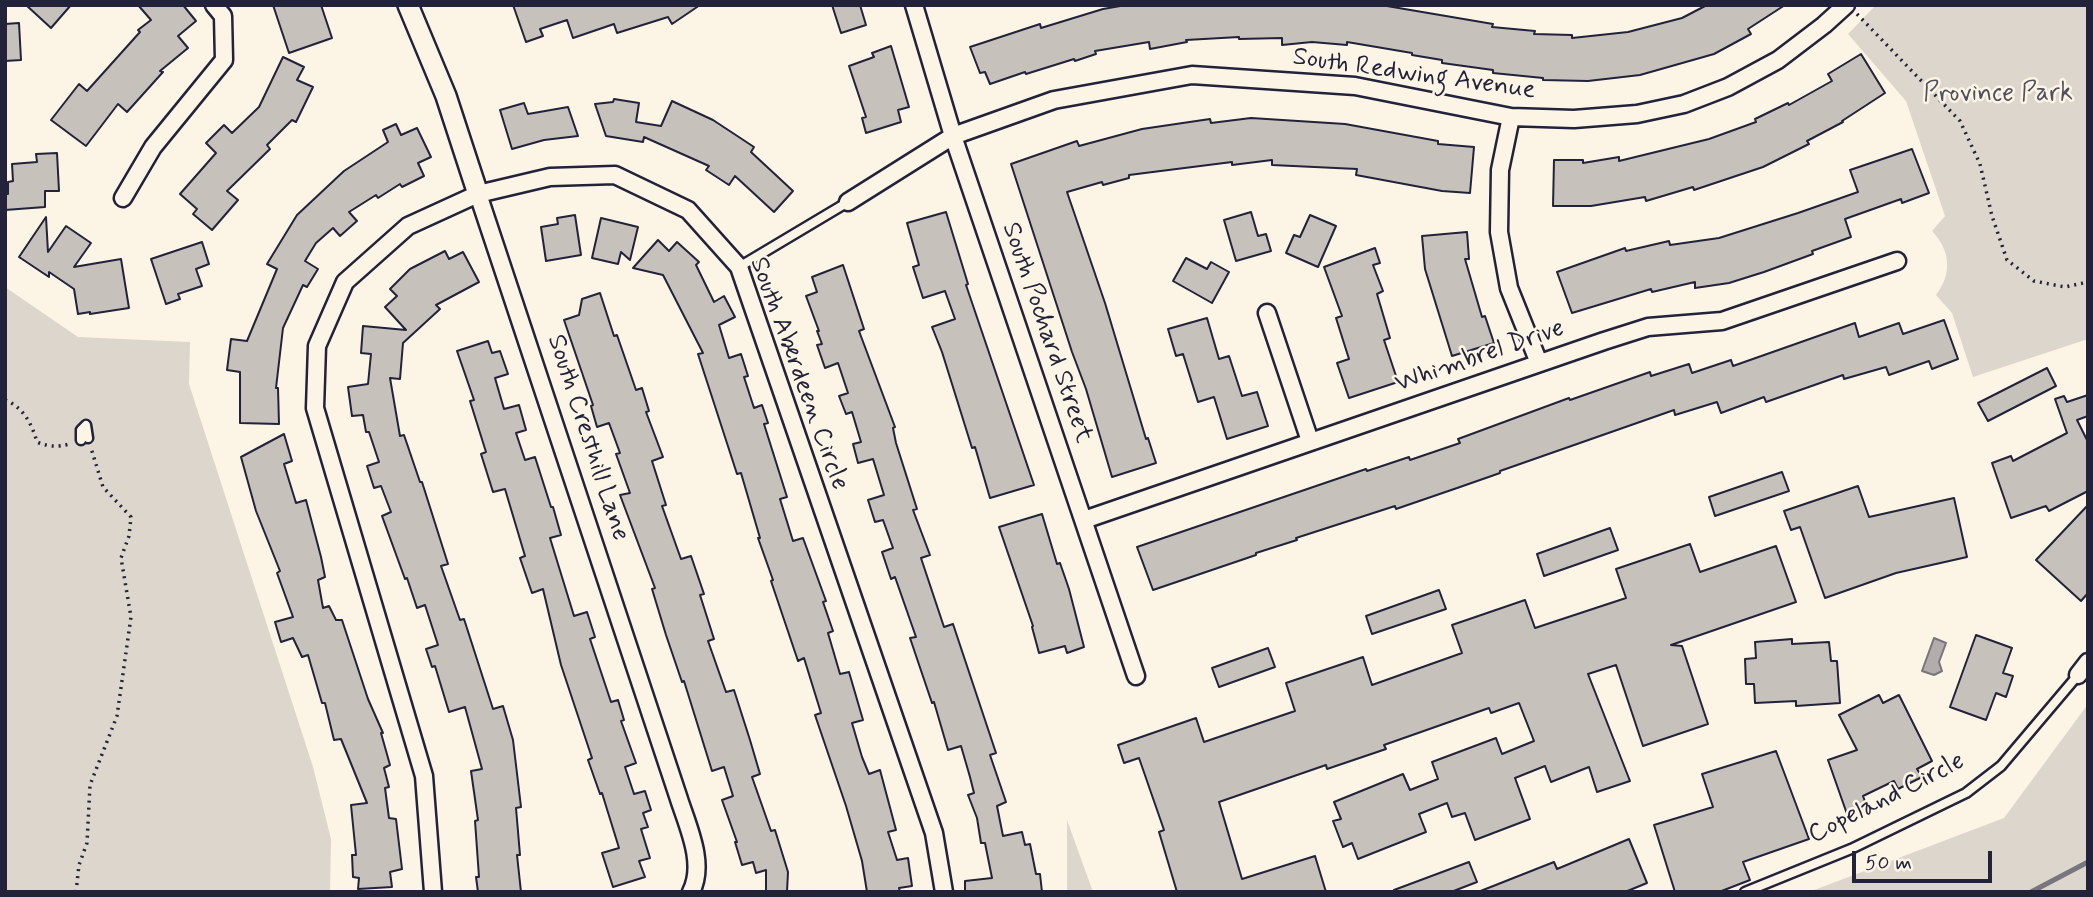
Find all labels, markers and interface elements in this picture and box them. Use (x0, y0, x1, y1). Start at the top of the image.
street label: South Redwing Avenue (1291, 43, 1537, 107)
park label: Province Park (1923, 79, 2073, 111)
street label: South Pochard Street (994, 219, 1098, 447)
street label: South Aberdeen Circle (741, 253, 855, 495)
street label: Whimbrel Drive (1391, 313, 1569, 401)
street label: South Cresthill Lane (539, 331, 635, 545)
street label: Copeland Circle (1804, 746, 1970, 852)
scale bar (1855, 838, 1995, 882)
text: 50 m (1865, 849, 1912, 877)

